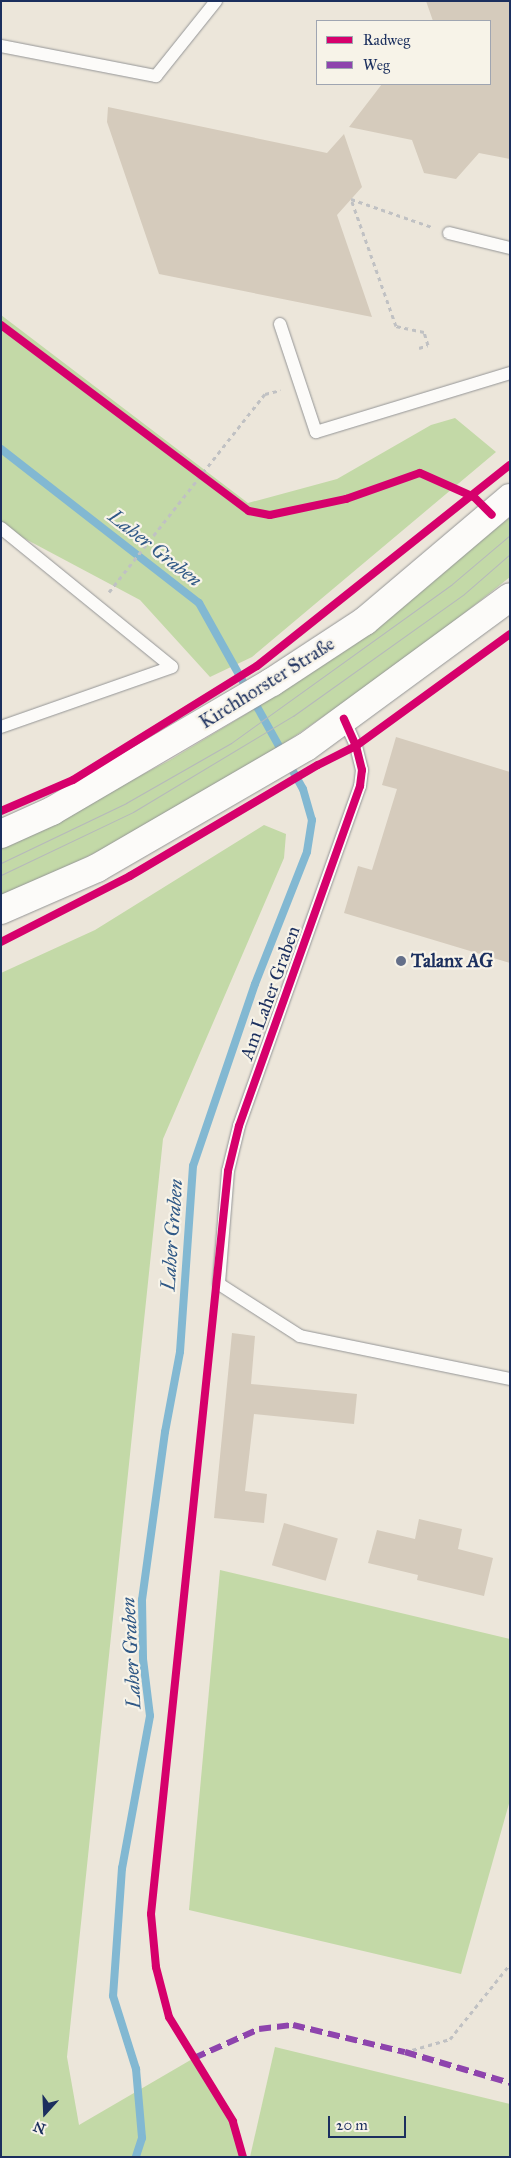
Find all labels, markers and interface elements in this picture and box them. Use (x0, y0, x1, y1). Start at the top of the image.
legend (316, 20, 491, 85)
text: Radweg (363, 31, 410, 49)
text: Weg (363, 56, 390, 74)
water label: Laher Graben (104, 504, 206, 592)
street label: Kirchhorster Straße (195, 632, 339, 734)
street label: Am Laher Graben (235, 923, 305, 1063)
place label: Talanx AG (411, 950, 493, 972)
marker: Talanx AG (395, 955, 407, 967)
water label: Laher Graben (156, 1178, 188, 1292)
water label: Laher Graben (116, 1597, 146, 1709)
north arrow (20, 2088, 70, 2138)
scale bar (331, 2106, 408, 2138)
text: 20 m (336, 2116, 368, 2134)
text: N (31, 2118, 48, 2138)

